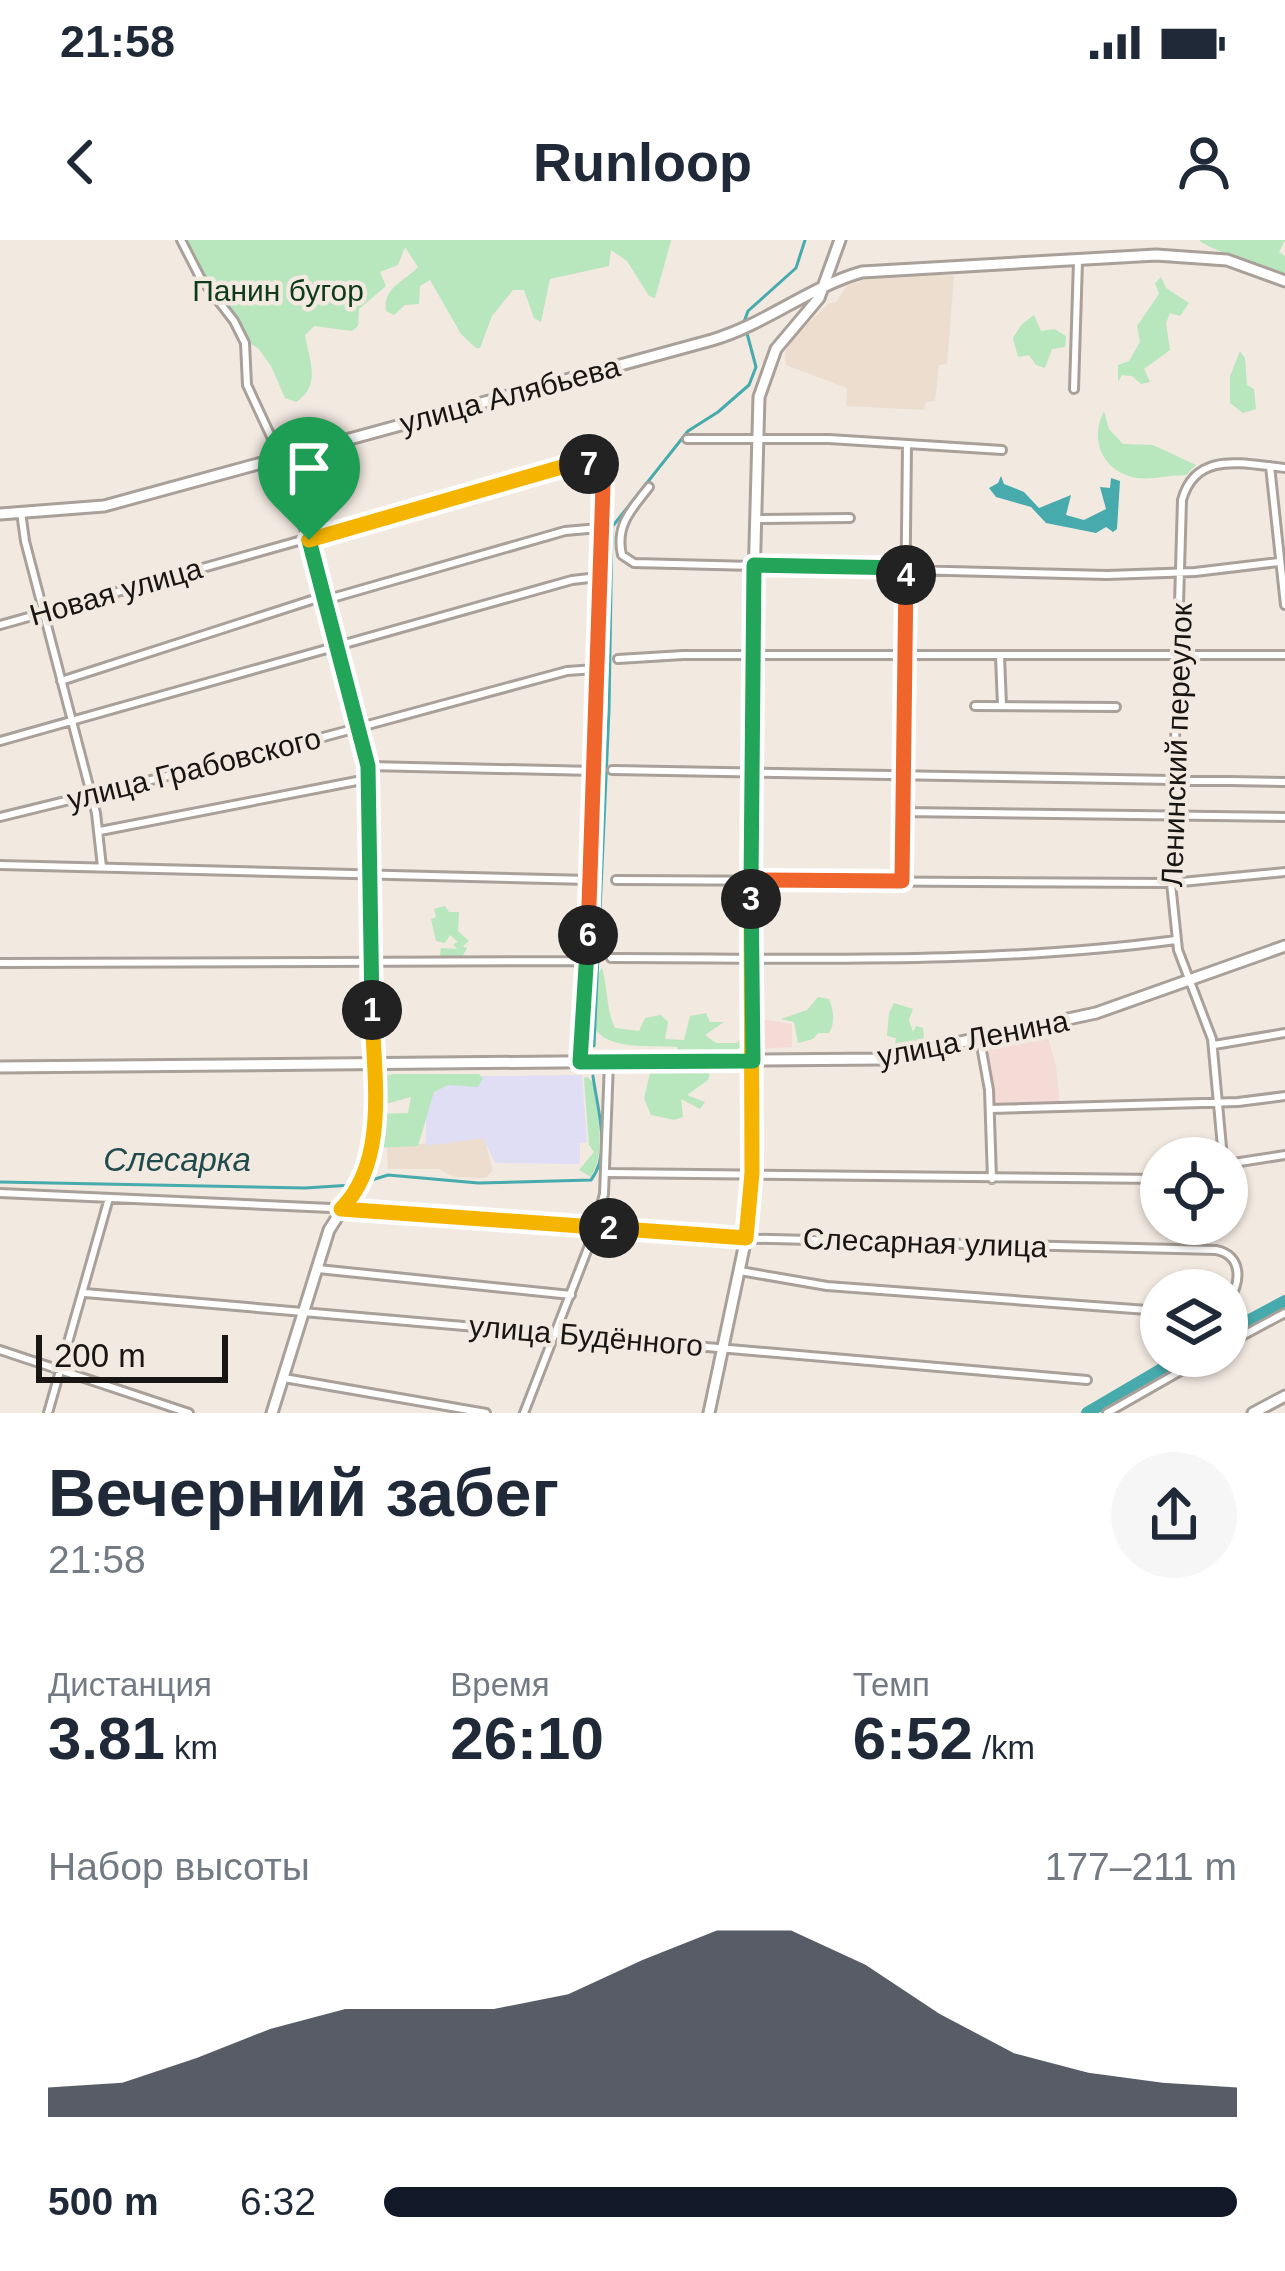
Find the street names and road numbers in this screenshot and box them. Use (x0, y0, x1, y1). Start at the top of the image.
street label: улица Алябьева (396, 349, 624, 440)
street label: Новая улица (26, 551, 206, 632)
street label: Ленинский переулок (1155, 602, 1198, 888)
street label: улица Грабовского (64, 721, 324, 816)
street label: улица Ленина (875, 1004, 1071, 1073)
street label: Слесарная улица (802, 1222, 1048, 1263)
street label: улица Будённого (468, 1309, 704, 1362)

